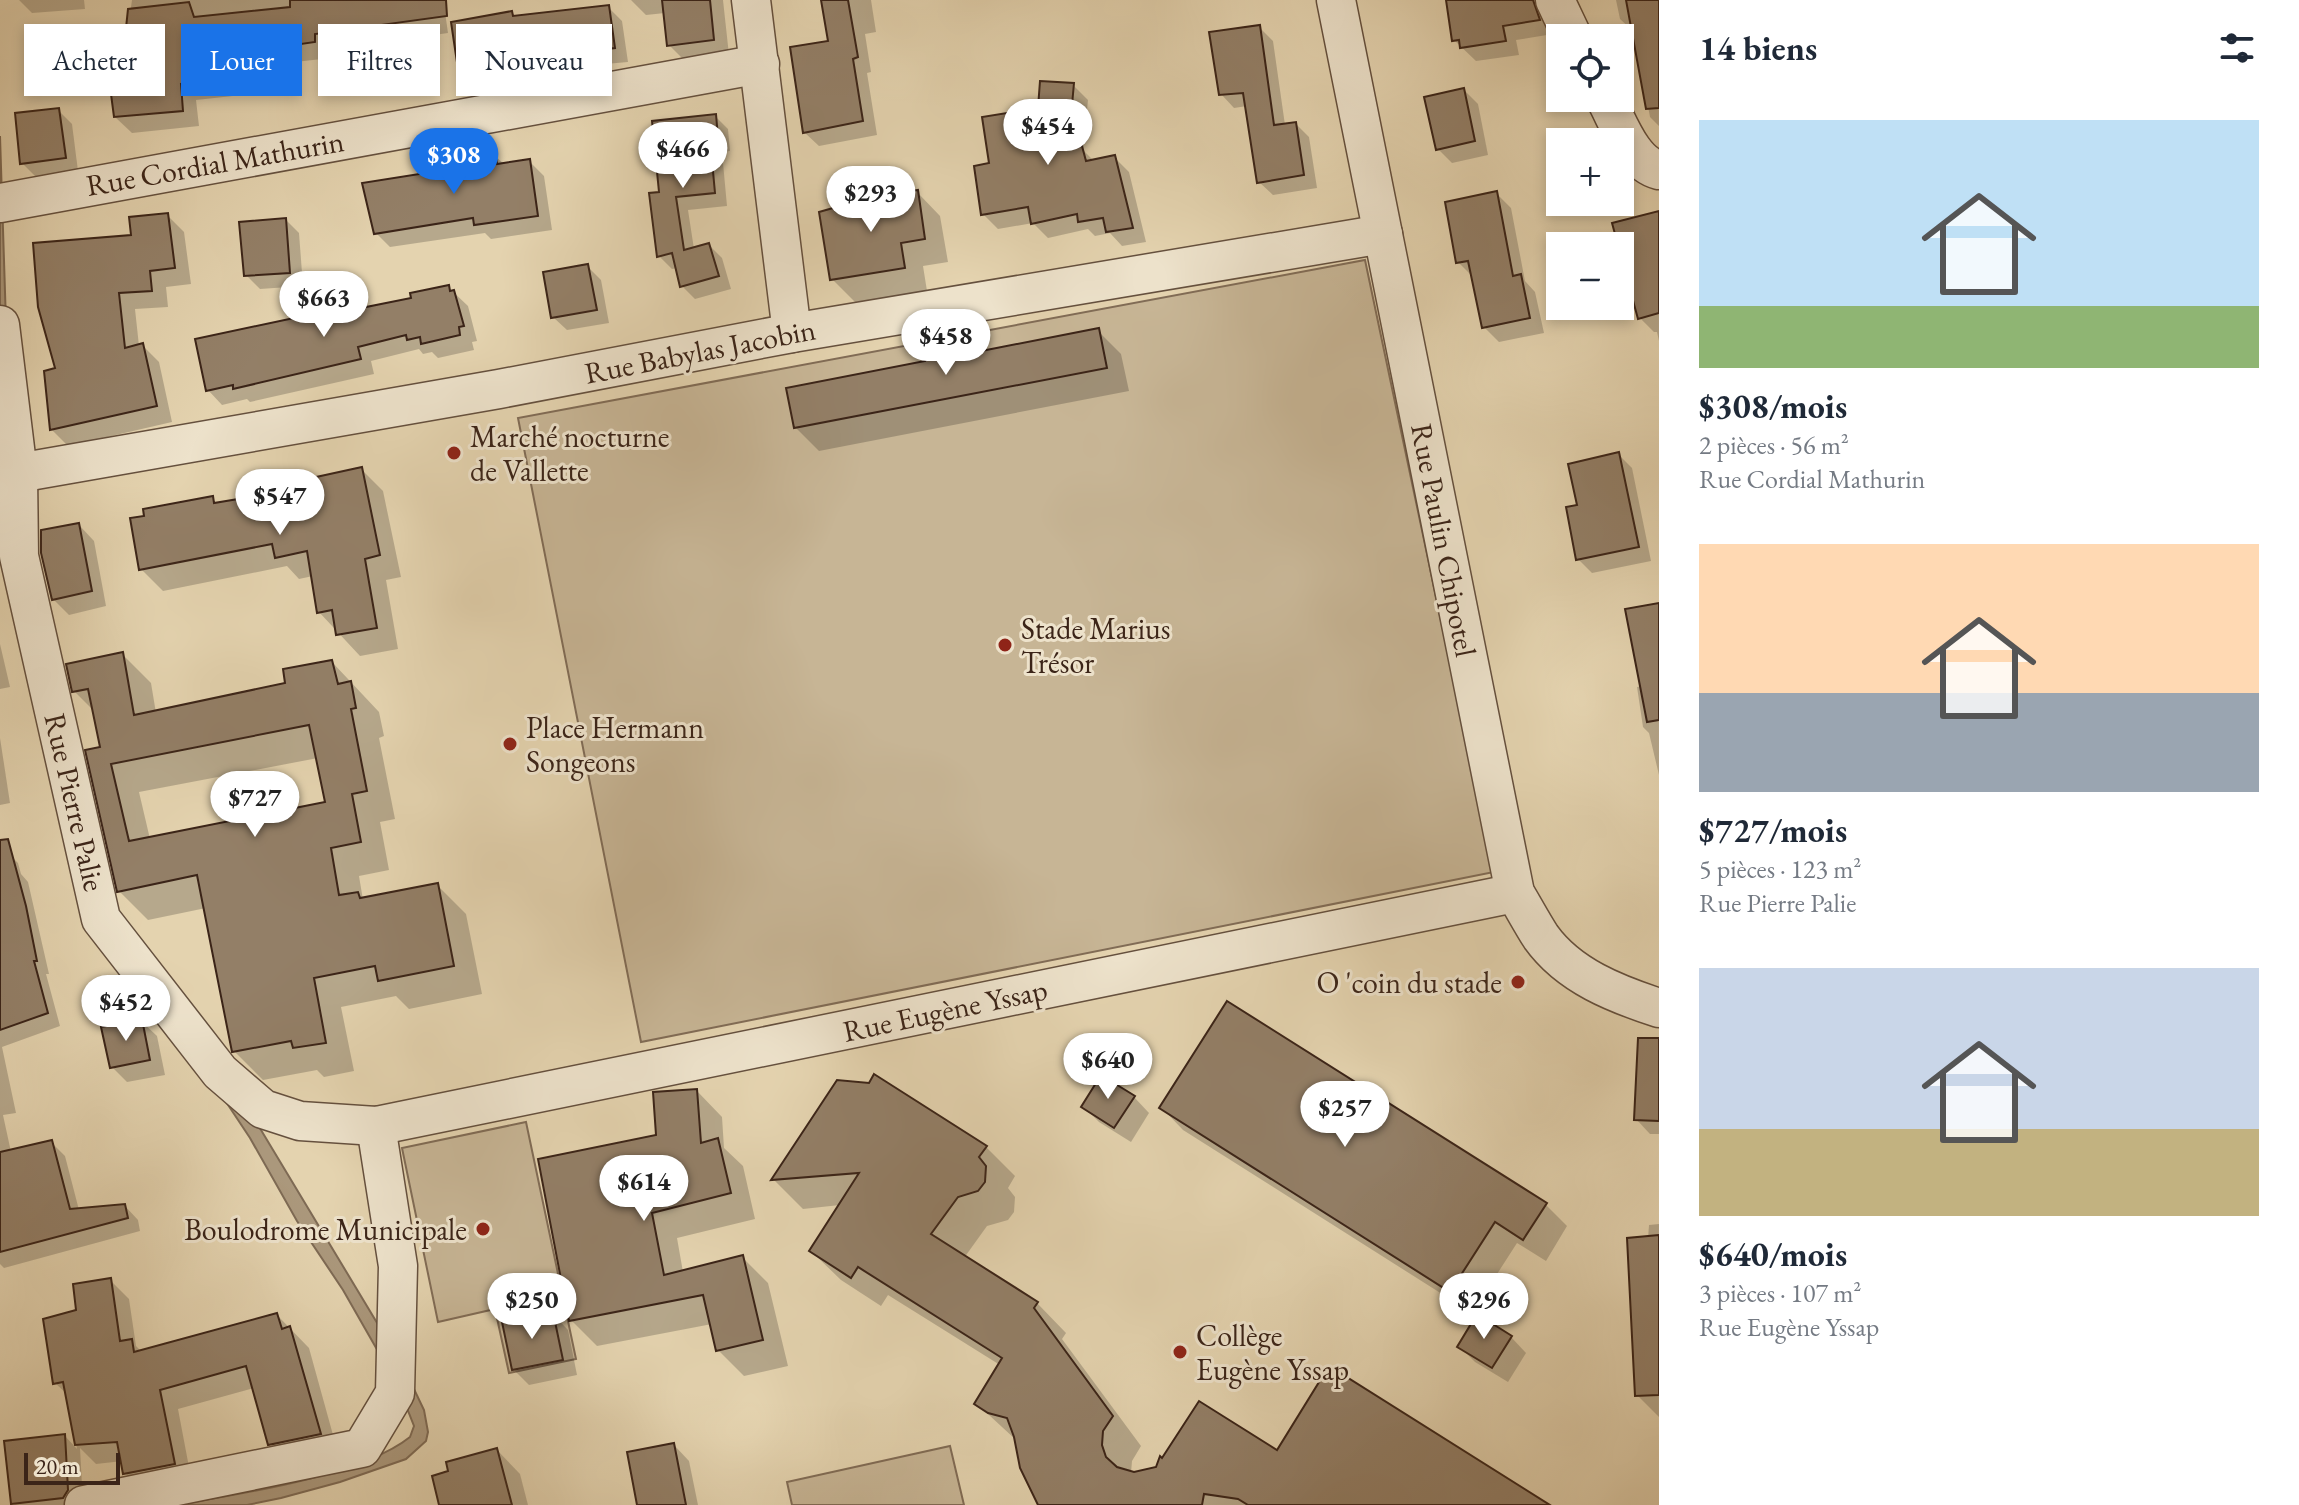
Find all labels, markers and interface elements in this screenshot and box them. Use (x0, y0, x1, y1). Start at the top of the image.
chip: Acheter (24, 24, 165, 96)
chip: Louer (181, 24, 302, 96)
chip: Filtres (318, 24, 440, 96)
chip: Nouveau (456, 24, 612, 96)
map controls (1546, 24, 1634, 320)
button: locate (1546, 24, 1634, 112)
text: 14 biens (1699, 26, 1817, 70)
icon: filters (2215, 26, 2259, 70)
pin: $454 (1001, 99, 1095, 167)
text: $454 (1021, 108, 1075, 142)
street label: Rue Cordial Mathurin (83, 121, 347, 205)
pin: $466 (636, 122, 730, 190)
pin: $308 (407, 128, 501, 196)
button: + (1546, 128, 1634, 216)
text: $466 (656, 131, 710, 165)
text: $308 (427, 137, 481, 171)
pin: $293 (824, 166, 918, 234)
icon: home (1907, 172, 2051, 316)
text: $293 (844, 175, 898, 209)
button: − (1546, 232, 1634, 320)
pin: $663 (277, 271, 371, 339)
text: $663 (297, 280, 351, 314)
street label: Rue Babylas Jacobin (581, 309, 819, 393)
pin: $458 (899, 309, 993, 377)
text: $458 (919, 318, 973, 352)
text: $308/mois (1699, 384, 1847, 428)
place label: Marché nocturne de Vallette (470, 417, 669, 490)
street label: Rue Paulin Chipotel (1402, 420, 1486, 660)
text: 2 pièces · 56 m² (1699, 428, 1849, 462)
marker: Marché nocturne de Vallette (445, 444, 463, 462)
text: Rue Cordial Mathurin (1699, 462, 1925, 496)
pin: $547 (233, 469, 327, 537)
text: $547 (253, 478, 307, 512)
icon: home (1907, 596, 2051, 740)
place label: Stade Marius Trésor (1021, 609, 1171, 682)
marker: Stade Marius Trésor (996, 636, 1014, 654)
place label: Place Hermann Songeons (526, 708, 704, 781)
street label: Rue Pierre Palie (36, 709, 114, 895)
marker: Place Hermann Songeons (501, 735, 519, 753)
pin: $727 (208, 771, 302, 839)
text: $727 (228, 780, 282, 814)
text: $727/mois (1699, 808, 1847, 852)
text: 5 pièces · 123 m² (1699, 852, 1861, 886)
text: Rue Pierre Palie (1699, 886, 1856, 920)
place label: O 'coin du stade (1317, 963, 1502, 1002)
street label: Rue Eugène Yssap (839, 969, 1051, 1051)
marker: O 'coin du stade (1509, 973, 1527, 991)
pin: $452 (79, 975, 173, 1043)
text: $452 (99, 984, 153, 1018)
icon: home (1907, 1020, 2051, 1164)
pin: $640 (1061, 1033, 1155, 1101)
text: $640 (1081, 1042, 1135, 1076)
pin: $257 (1298, 1081, 1392, 1149)
text: $257 (1318, 1090, 1372, 1124)
pin: $614 (597, 1155, 691, 1223)
text: $614 (617, 1164, 671, 1198)
place label: Boulodrome Municipale (184, 1210, 467, 1249)
marker: Boulodrome Municipale (474, 1220, 492, 1238)
text: $640/mois (1699, 1232, 1847, 1276)
pin: $250 (485, 1273, 579, 1341)
pin: $296 (1437, 1273, 1531, 1341)
text: 3 pièces · 107 m² (1699, 1276, 1861, 1310)
text: $250 (505, 1282, 559, 1316)
text: $296 (1457, 1282, 1511, 1316)
text: Rue Eugène Yssap (1699, 1310, 1879, 1344)
place label: Collège Eugène Yssap (1196, 1316, 1349, 1389)
marker: Collège Eugène Yssap (1171, 1343, 1189, 1361)
scale bar (24, 1449, 120, 1485)
text: 20 m (36, 1452, 79, 1481)

